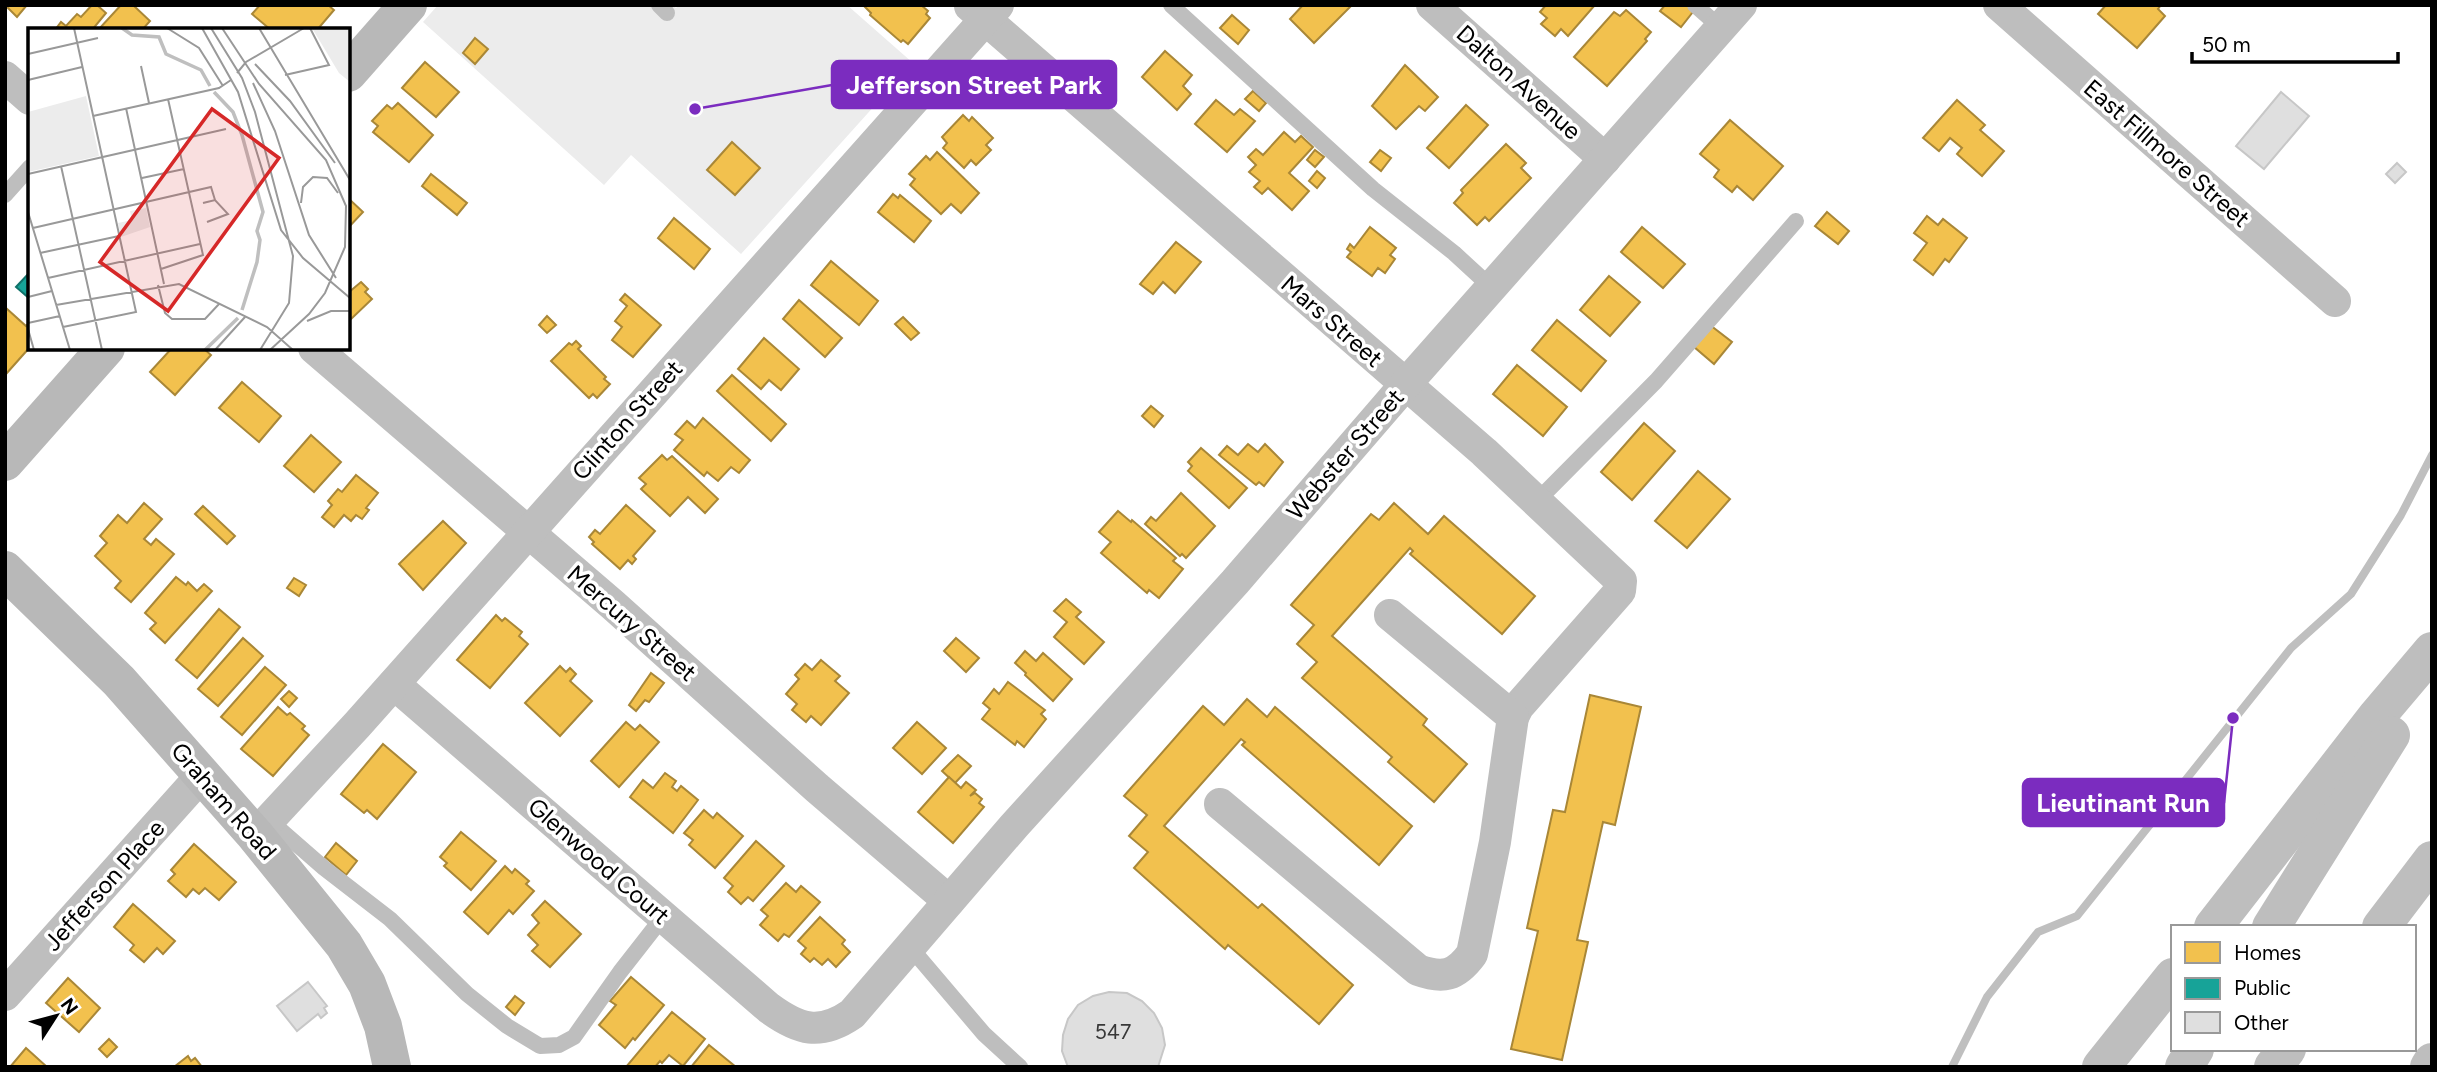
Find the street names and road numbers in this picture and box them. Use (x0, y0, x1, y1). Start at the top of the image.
street label: Dalton Avenue (1451, 19, 1587, 145)
street label: East Fillmore Street (2078, 73, 2256, 233)
street label: Mars Street (1275, 269, 1389, 373)
street label: Clinton Street (566, 354, 688, 486)
street label: Webster Street (1280, 383, 1410, 525)
street label: Mercury Street (561, 559, 703, 687)
street label: Graham Road (165, 736, 283, 866)
street label: Glenwood Court (522, 792, 676, 930)
street label: Jefferson Place (38, 814, 170, 956)

